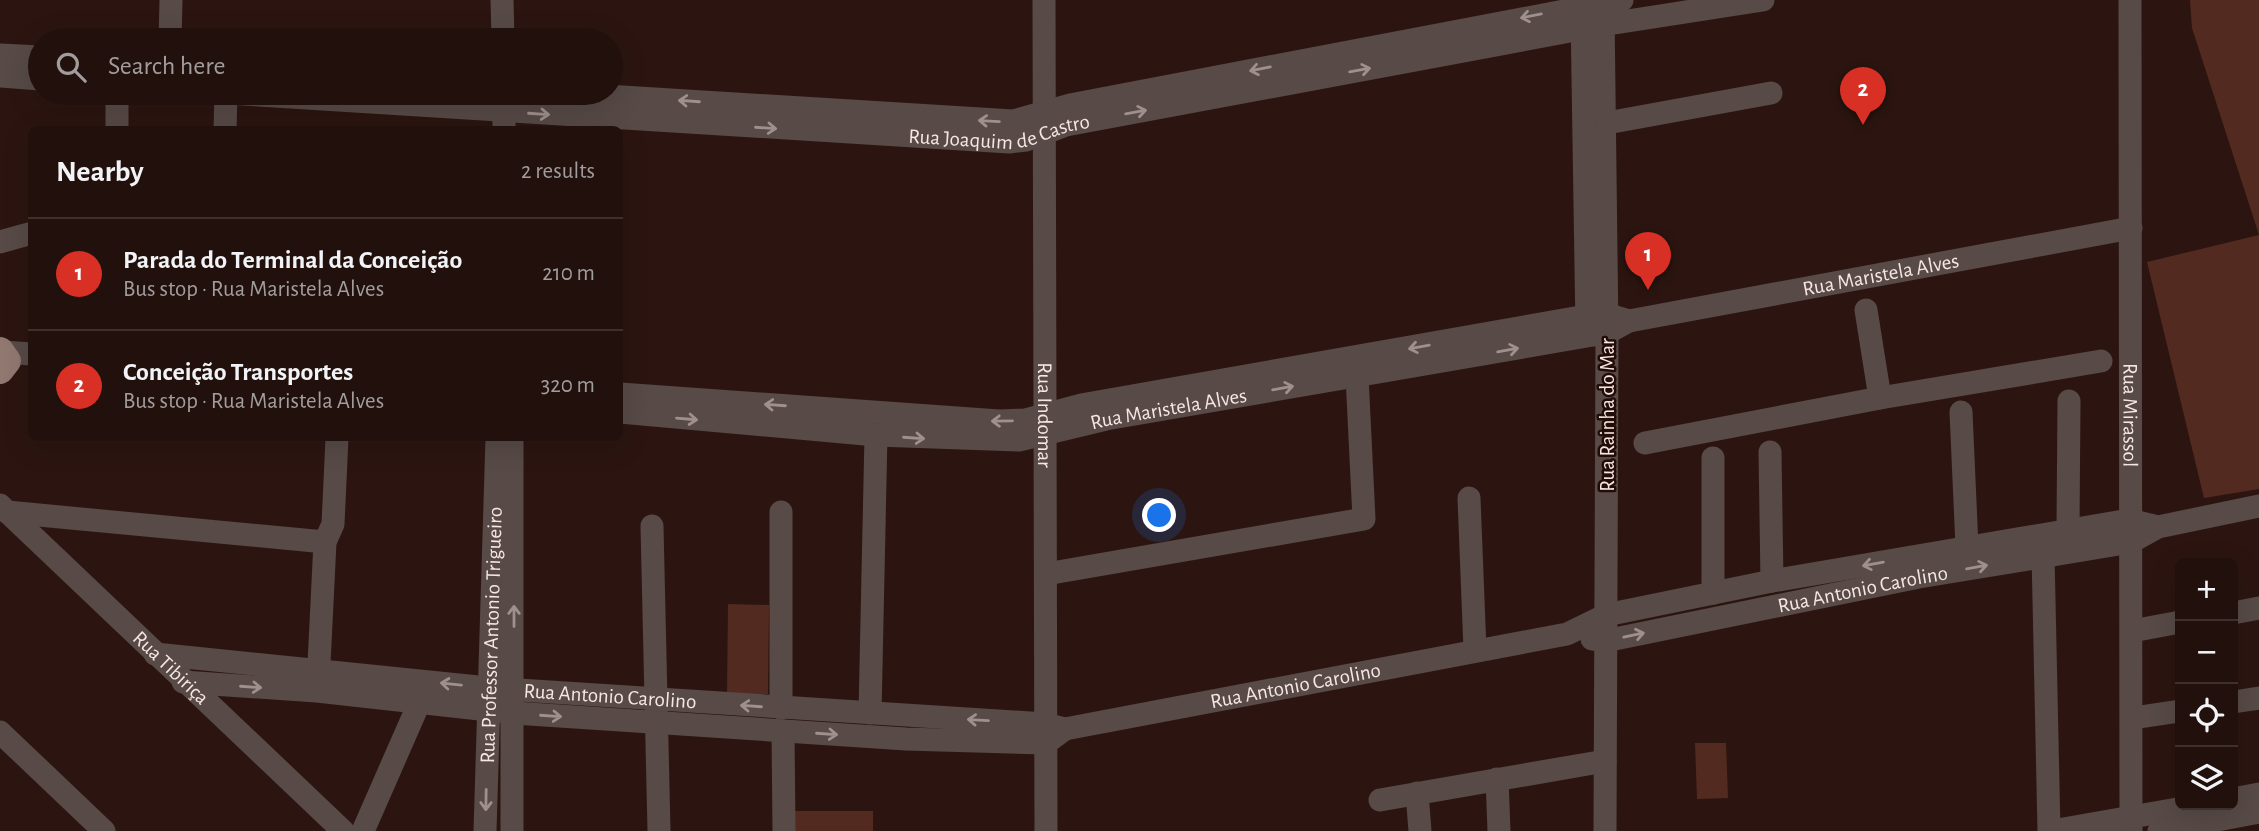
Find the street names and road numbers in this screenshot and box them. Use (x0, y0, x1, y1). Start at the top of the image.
street label: Rua Joaquim de Castro (908, 110, 1091, 153)
street label: Rua Maristela Alves (1801, 250, 1961, 299)
street label: Rua Rainha do Mar (1597, 338, 1618, 492)
street label: Rua Indomar (1034, 362, 1056, 468)
street label: Rua Mirassol (2120, 363, 2141, 467)
street label: Rua Maristela Alves (1088, 384, 1248, 433)
street label: Rua Professor Antonio Trigueiro (477, 506, 505, 764)
street label: Rua Antonio Carolino (1776, 562, 1949, 616)
street label: Rua Tibiriça (129, 627, 213, 708)
street label: Rua Antonio Carolino (1208, 659, 1382, 712)
street label: Rua Antonio Carolino (523, 680, 697, 712)

